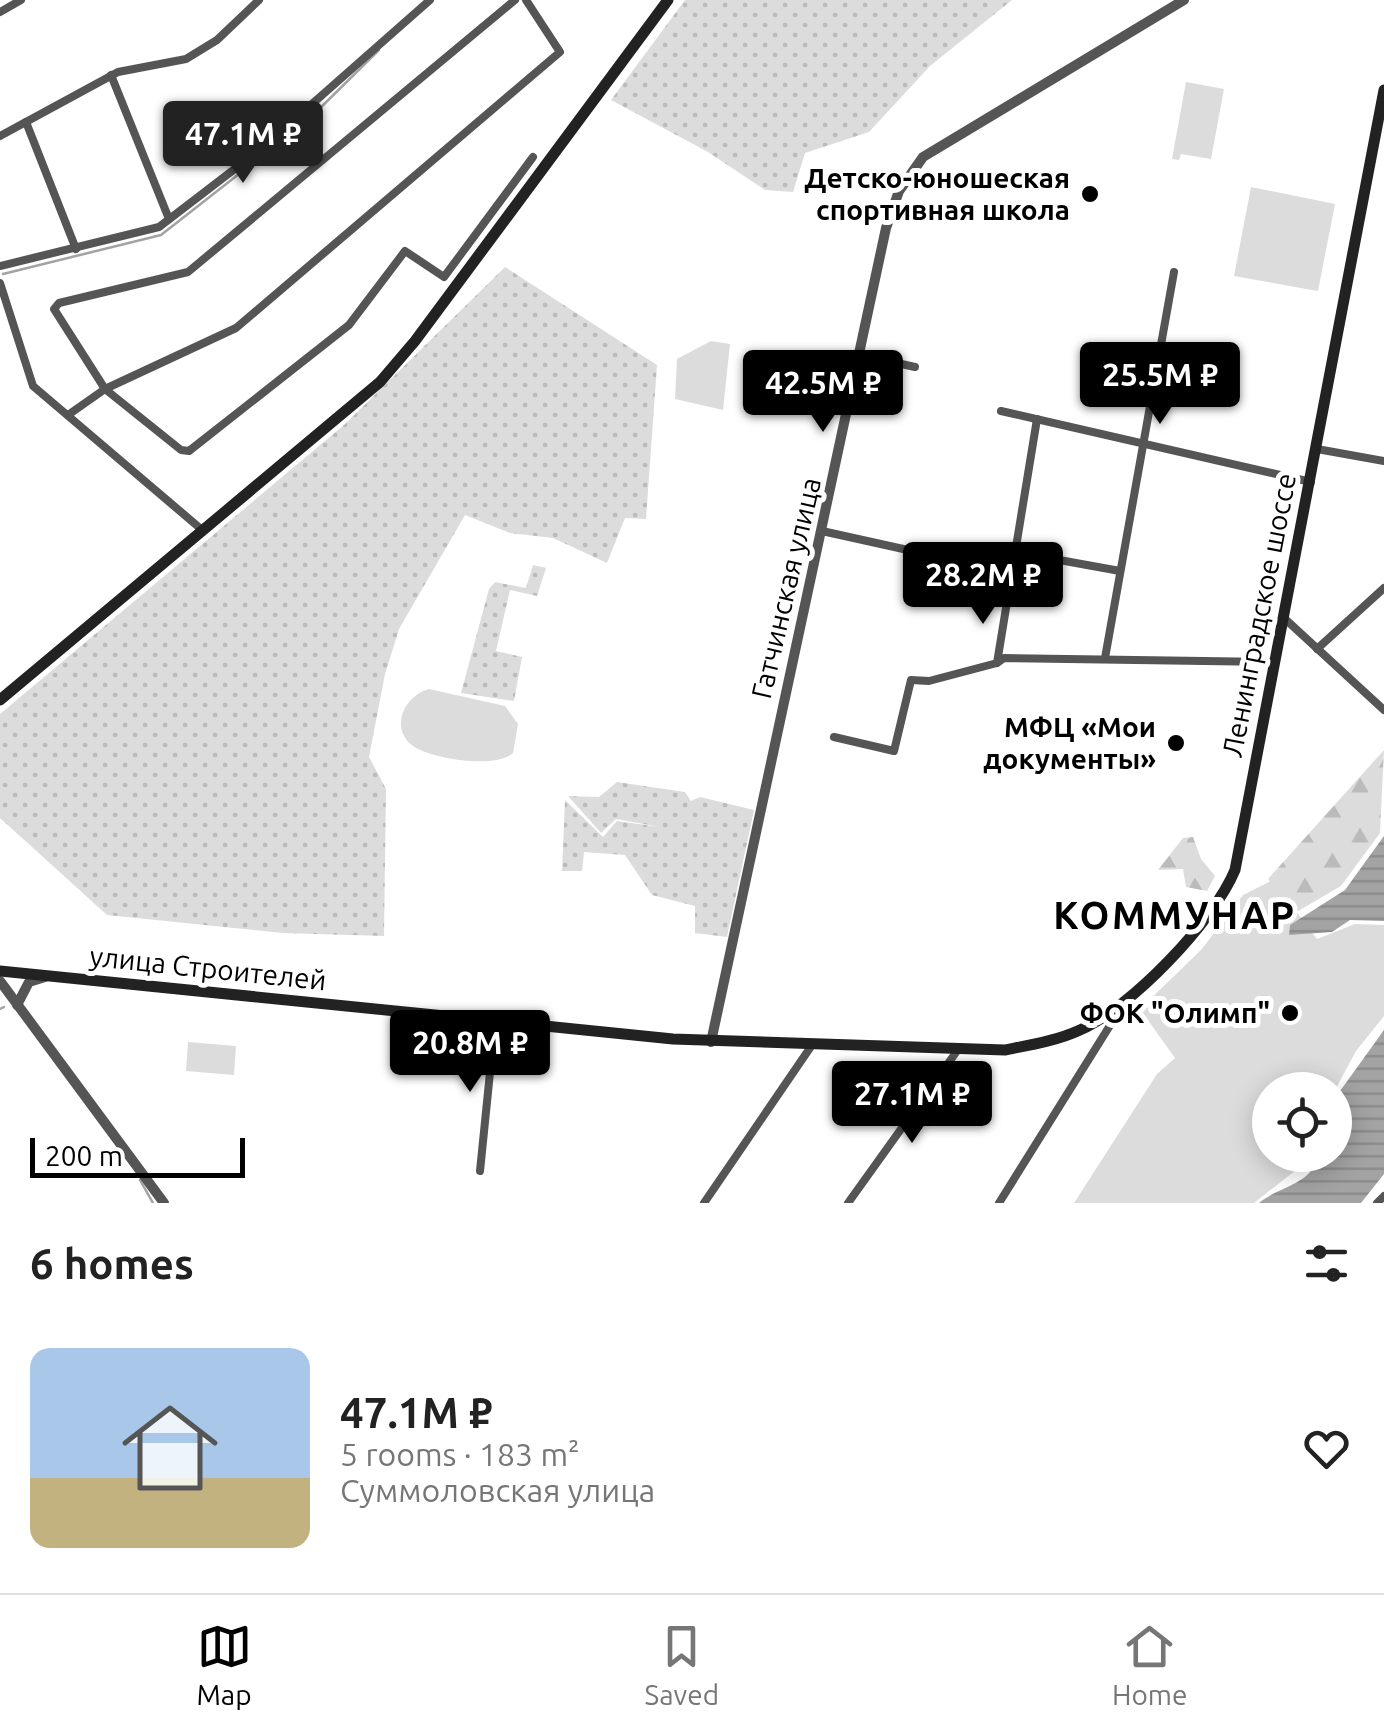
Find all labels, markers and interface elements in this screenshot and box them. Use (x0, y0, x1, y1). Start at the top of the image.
pin: 47.1M ₽ (151, 101, 335, 186)
text: 47.1M ₽ (185, 115, 301, 151)
place label: Детско-юношеская спортивная школа (804, 162, 1070, 225)
marker: Детско-юношеская спортивная школа (1079, 183, 1101, 205)
pin: 25.5M ₽ (1068, 342, 1252, 427)
pin: 42.5M ₽ (731, 350, 915, 435)
text: 25.5M ₽ (1102, 356, 1218, 392)
text: 42.5M ₽ (765, 364, 881, 400)
street label: Ленинградское шоссе (1216, 470, 1301, 759)
street label: Гатчинская улица (745, 474, 826, 701)
pin: 28.2M ₽ (891, 542, 1075, 627)
text: 28.2M ₽ (925, 556, 1041, 592)
place label: МФЦ «Мои документы» (983, 711, 1156, 774)
marker: МФЦ «Мои документы» (1165, 732, 1187, 754)
district label: КОММУНАР (1053, 894, 1297, 936)
street label: улица Строителей (88, 940, 328, 995)
place label: ФОК "Олимп" (1079, 997, 1270, 1028)
marker: ФОК "Олимп" (1279, 1002, 1301, 1024)
pin: 20.8M ₽ (378, 1010, 562, 1095)
text: 20.8M ₽ (412, 1024, 528, 1060)
pin: 27.1M ₽ (820, 1061, 1004, 1146)
map controls (1252, 1072, 1352, 1172)
button: locate (1252, 1072, 1352, 1172)
text: 27.1M ₽ (854, 1075, 970, 1111)
scale bar (30, 1133, 245, 1178)
text: 200 m (45, 1140, 123, 1171)
icon: filters (1299, 1236, 1354, 1291)
text: 6 homes (30, 1240, 194, 1287)
icon: home (110, 1388, 230, 1508)
text: 47.1M ₽ (340, 1389, 492, 1436)
icon: heart (1299, 1421, 1354, 1476)
text: 5 rooms · 183 m² (340, 1436, 580, 1472)
text: Суммоловская улица (340, 1472, 655, 1508)
tab: Map (196, 1619, 252, 1710)
tab: Saved (645, 1619, 719, 1710)
tab: Home (1112, 1619, 1188, 1710)

